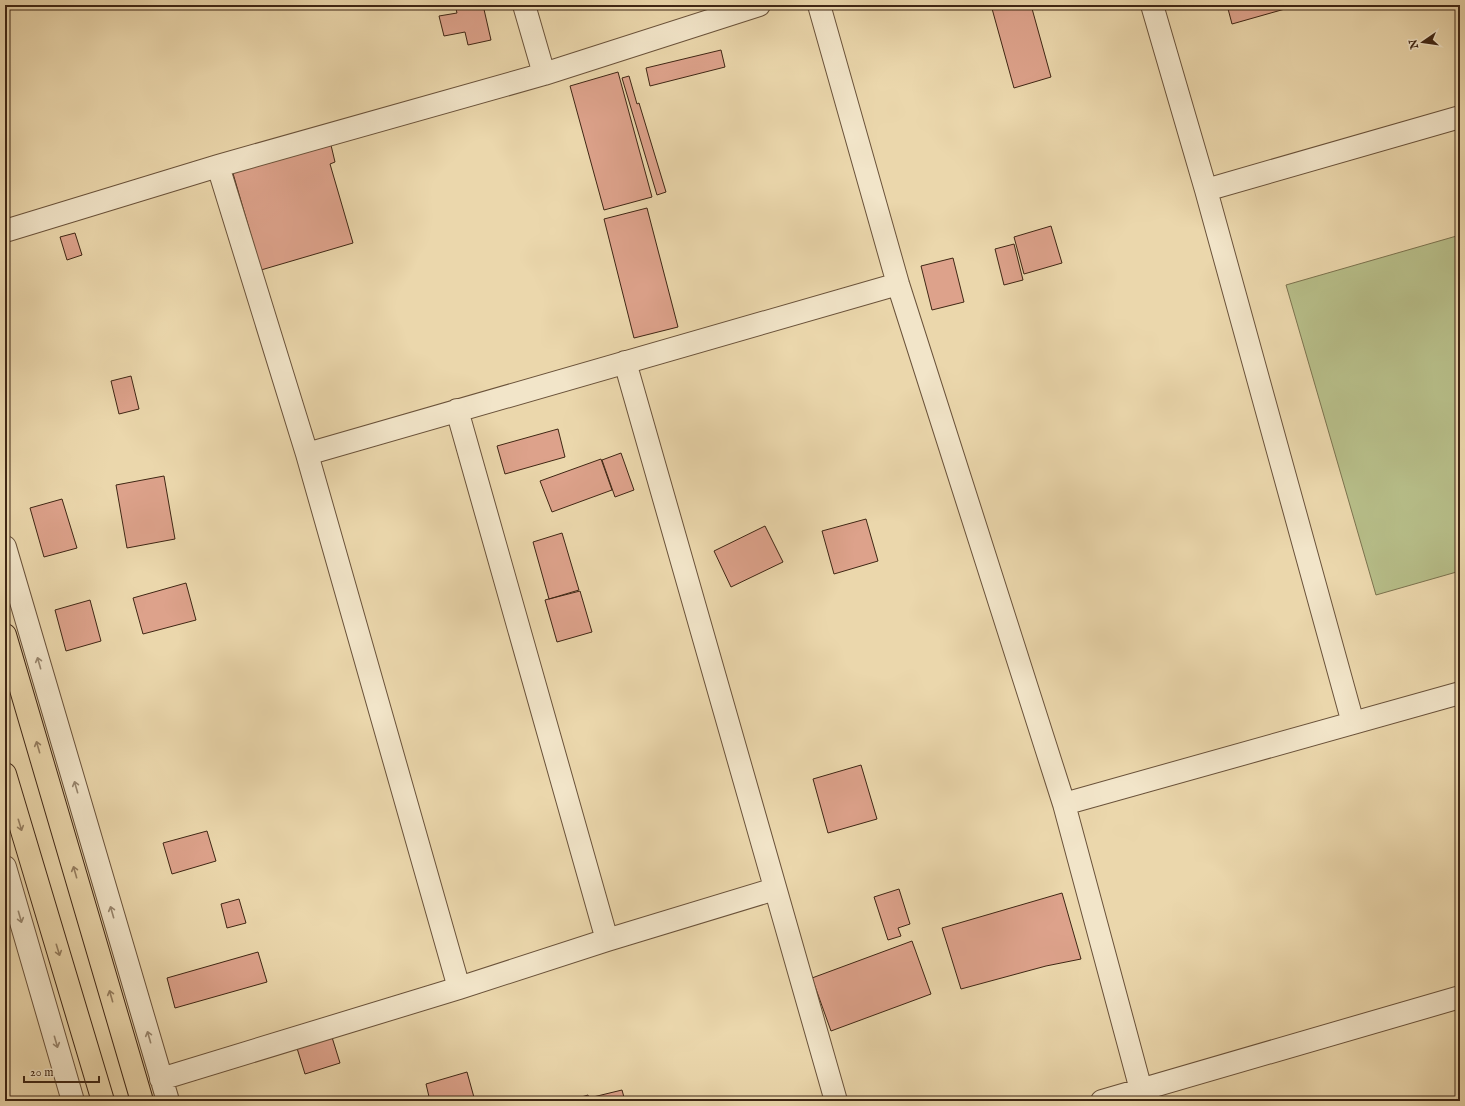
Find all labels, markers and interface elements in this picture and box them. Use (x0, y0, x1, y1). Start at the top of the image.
north arrow (1403, 22, 1443, 62)
text: N (1406, 37, 1422, 51)
one-way arrow (35, 656, 42, 669)
one-way arrow (34, 741, 41, 754)
one-way arrow (72, 781, 79, 794)
one-way arrow (17, 819, 24, 832)
one-way arrow (70, 865, 78, 878)
one-way arrow (108, 906, 115, 919)
one-way arrow (17, 911, 24, 924)
one-way arrow (55, 943, 62, 956)
one-way arrow (107, 990, 114, 1003)
one-way arrow (145, 1030, 152, 1043)
one-way arrow (53, 1036, 60, 1049)
scale bar (24, 1058, 99, 1084)
text: 20 m (30, 1065, 53, 1080)

